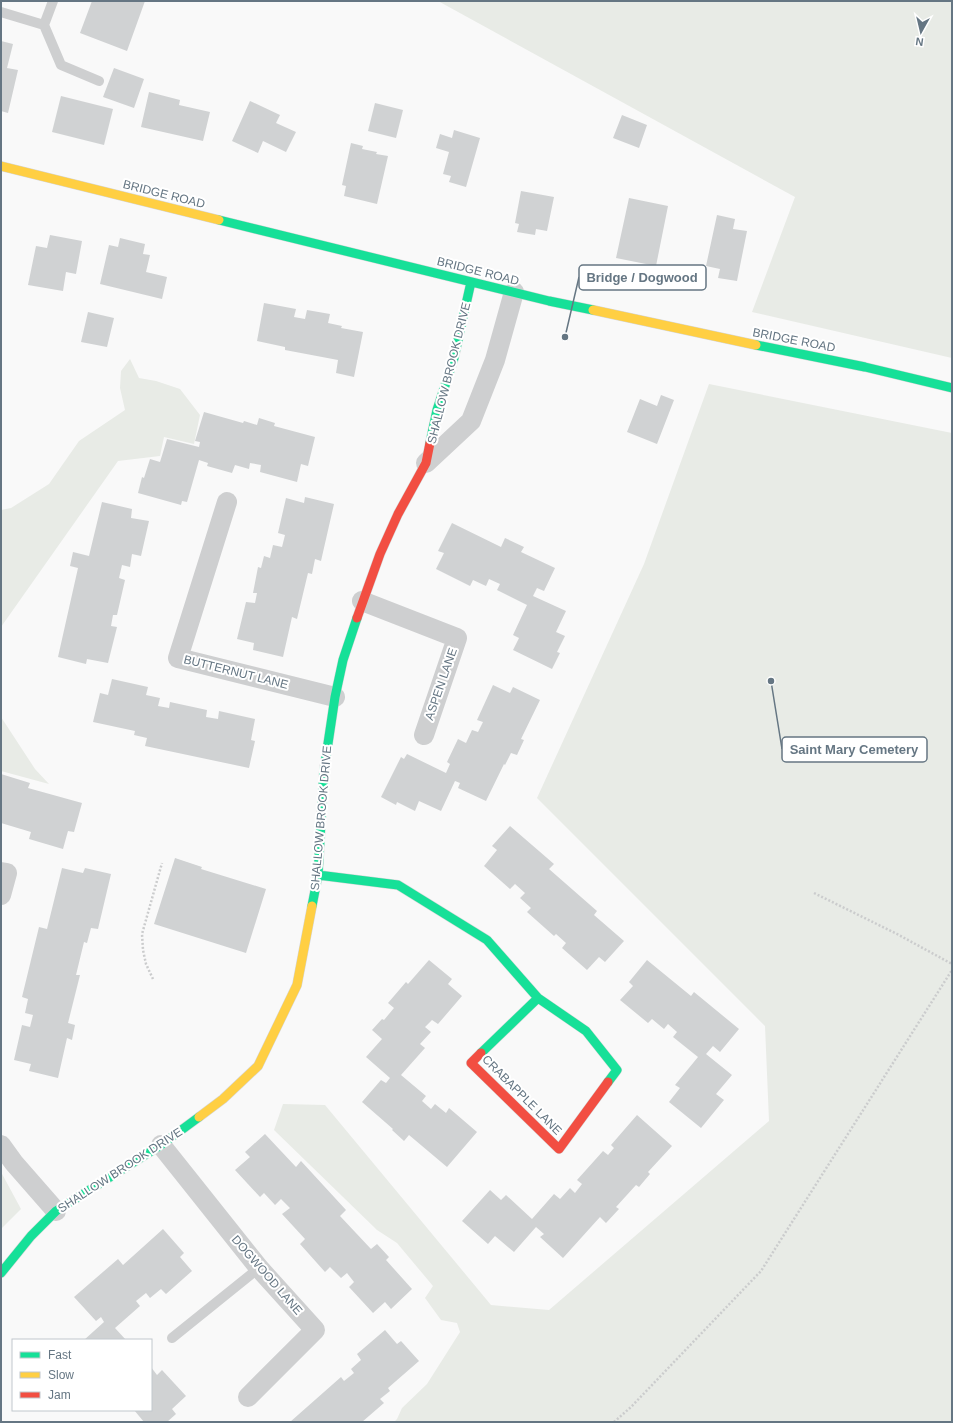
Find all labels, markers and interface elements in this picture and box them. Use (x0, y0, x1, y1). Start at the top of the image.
north arrow (901, 12, 941, 52)
text: N (915, 35, 924, 48)
street label: BRIDGE ROAD (122, 177, 207, 211)
street label: BRIDGE ROAD (436, 254, 521, 288)
callout: Bridge / Dogwood (579, 265, 706, 290)
text: Bridge / Dogwood (586, 270, 698, 285)
street label: SHALLOW BROOK DRIVE (425, 301, 473, 445)
street label: BRIDGE ROAD (751, 325, 837, 355)
street label: ASPEN LANE (422, 646, 460, 722)
street label: BUTTERNUT LANE (182, 652, 290, 692)
callout: Saint Mary Cemetery (782, 737, 927, 762)
text: Saint Mary Cemetery (790, 742, 919, 757)
street label: SHALLOW BROOK DRIVE (308, 745, 334, 891)
street label: CRABAPPLE LANE (479, 1052, 565, 1138)
street label: SHALLOW BROOK DRIVE (55, 1125, 185, 1215)
street label: DOGWOOD LANE (229, 1232, 305, 1318)
legend (12, 1339, 152, 1411)
text: Fast (48, 1348, 72, 1362)
text: Slow (48, 1368, 74, 1382)
text: Jam (48, 1388, 71, 1402)

